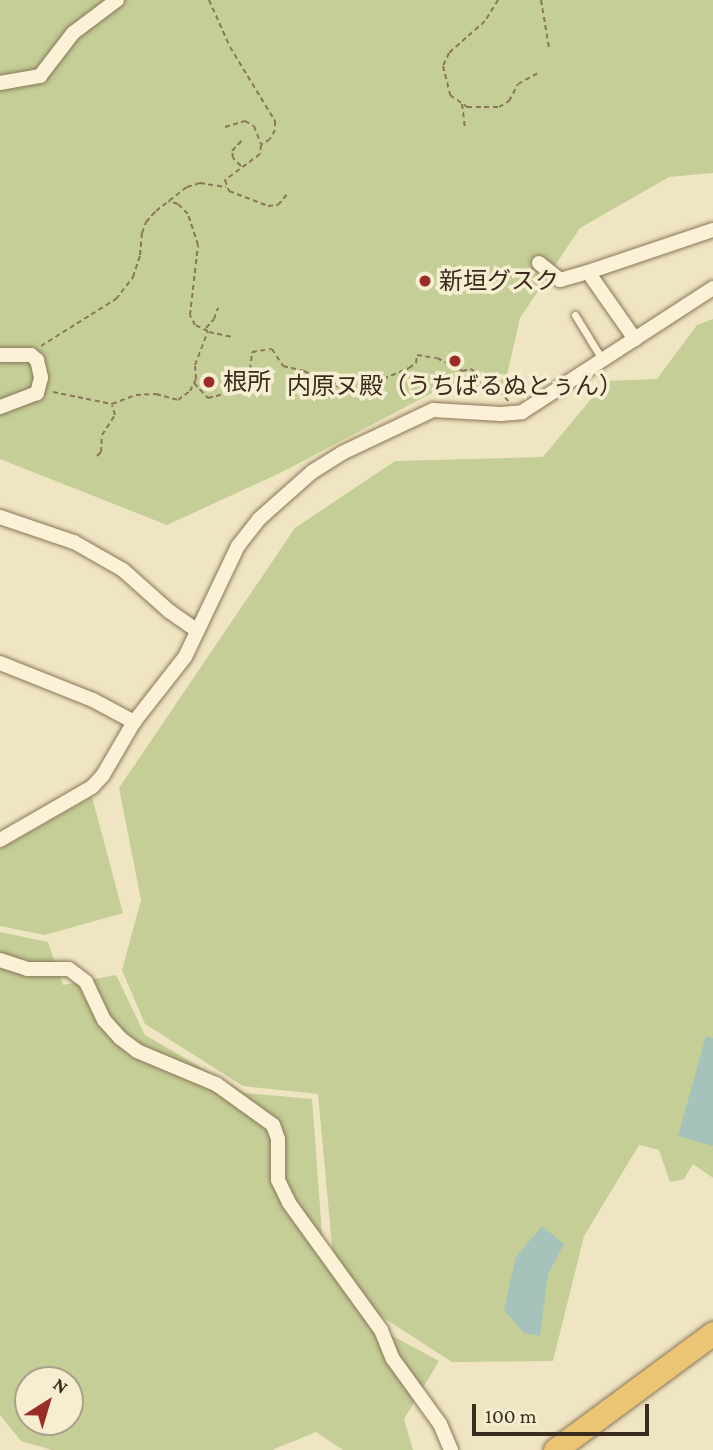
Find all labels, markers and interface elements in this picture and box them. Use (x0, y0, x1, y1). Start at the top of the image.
place label: 新垣グスク (439, 267, 559, 295)
marker: 新垣グスク (417, 273, 433, 289)
marker: 内原ヌ殿（うちばるぬとぅん） (447, 353, 463, 369)
place label: 根所 (223, 368, 271, 396)
place label: 内原ヌ殿（うちばるぬとぅん） (287, 372, 623, 400)
marker: 根所 (201, 374, 217, 390)
north arrow (14, 1366, 84, 1436)
text: N (49, 1373, 72, 1398)
scale bar (475, 1390, 652, 1434)
text: 100 m (485, 1404, 537, 1428)

